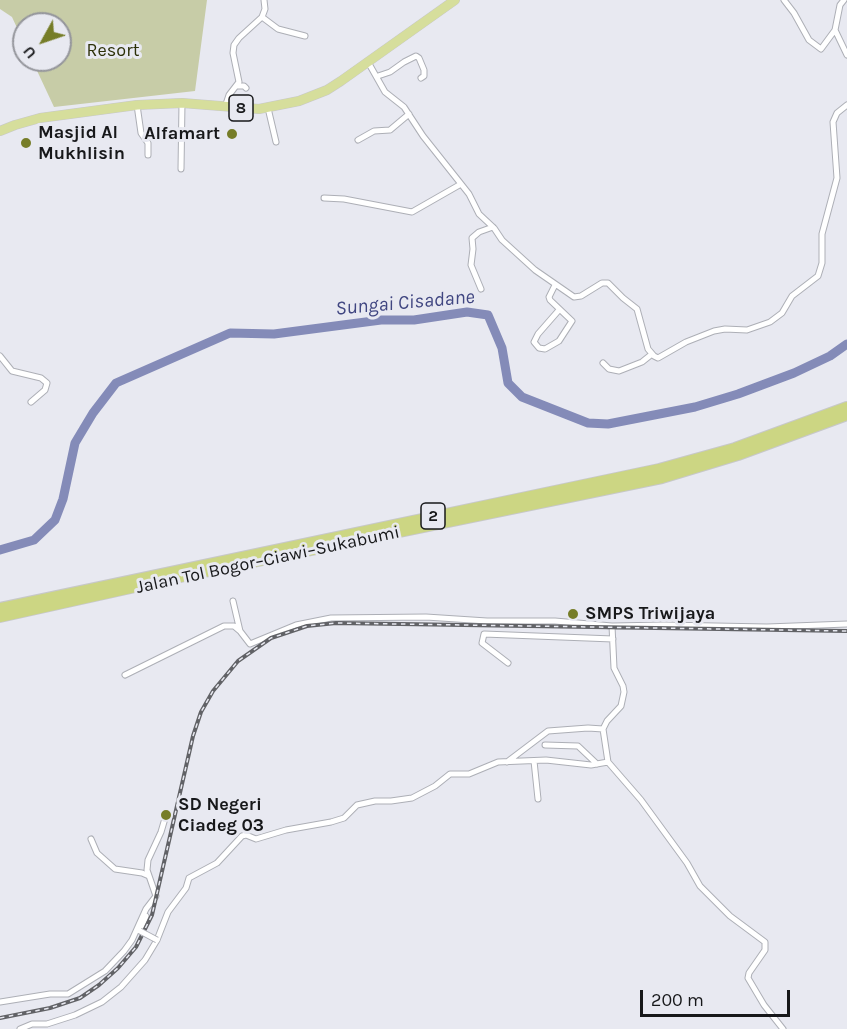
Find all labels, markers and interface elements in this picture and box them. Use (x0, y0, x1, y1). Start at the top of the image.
north arrow (12, 12, 72, 72)
park label: Resort (87, 40, 139, 62)
text: U (19, 42, 40, 63)
road number: 8 (229, 95, 253, 121)
place label: Masjid Al Mukhlisin (38, 122, 125, 164)
place label: Alfamart (144, 123, 220, 145)
marker: Alfamart (225, 127, 239, 141)
marker: Masjid Al Mukhlisin (19, 136, 33, 150)
water label: Sungai Cisadane (335, 285, 475, 321)
road number: 2 (421, 503, 445, 529)
street label: Jalan Tol Bogor–Ciawi–Sukabumi (134, 521, 402, 599)
place label: SMPS Triwijaya (585, 603, 715, 625)
marker: SMPS Triwijaya (566, 607, 580, 621)
place label: SD Negeri Ciadeg 03 (178, 794, 264, 836)
marker: SD Negeri Ciadeg 03 (159, 808, 173, 822)
scale bar (643, 978, 793, 1016)
text: 200 m (651, 989, 704, 1011)

